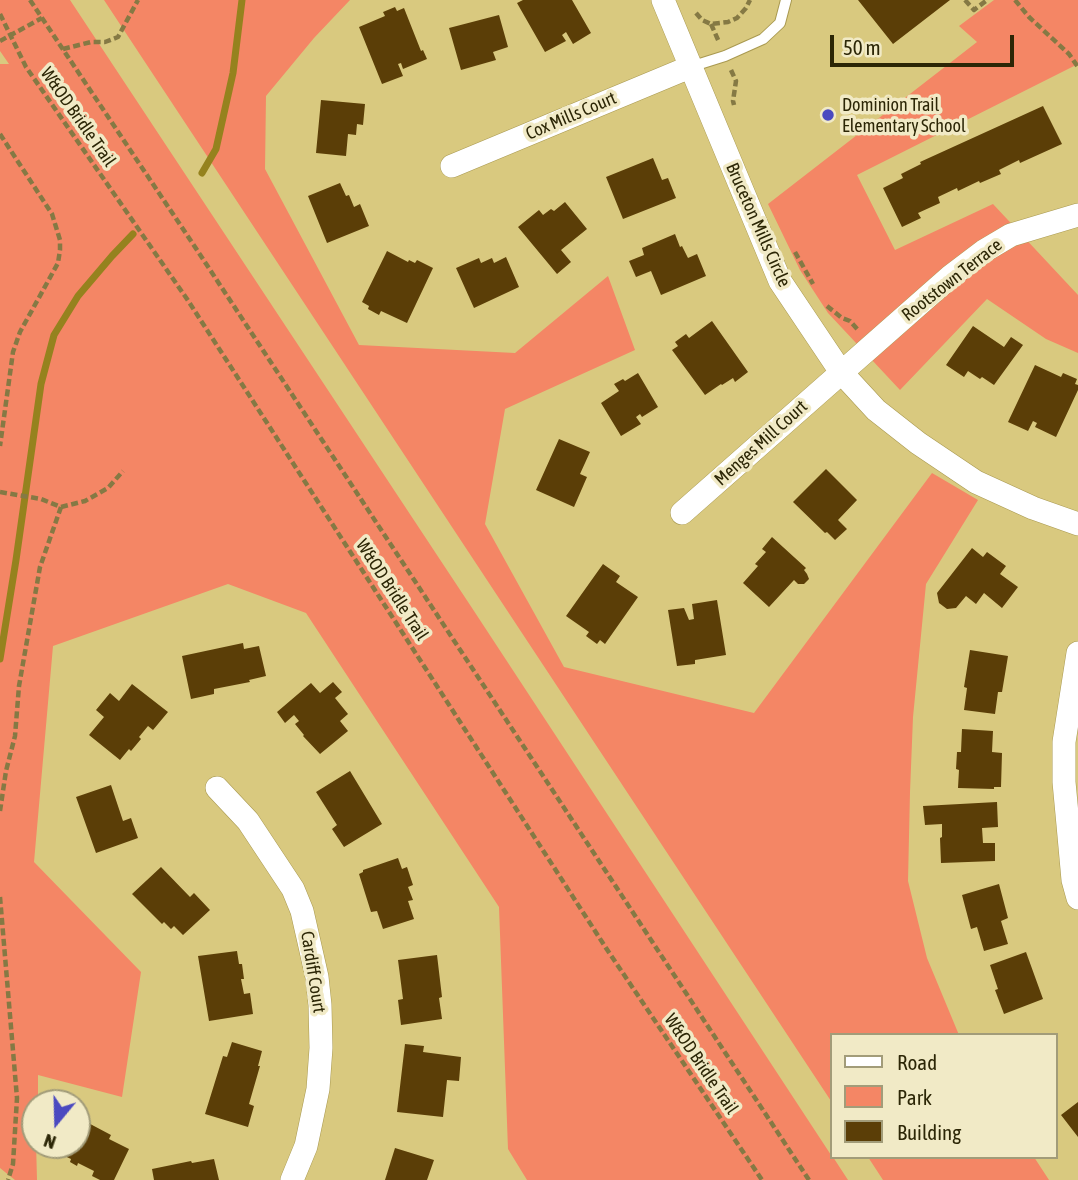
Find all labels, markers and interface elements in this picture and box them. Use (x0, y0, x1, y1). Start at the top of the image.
scale bar (833, 21, 1017, 65)
text: 50 m (843, 35, 881, 59)
street label: W&OD Bridle Trail (36, 63, 120, 171)
street label: Cox Mills Court (522, 87, 620, 145)
place label: Dominion Trail Elementary School (842, 94, 966, 136)
marker: Dominion Trail Elementary School (820, 107, 836, 123)
street label: Bruceton Mills Circle (721, 160, 795, 290)
street label: Rootstown Terrace (898, 234, 1006, 326)
street label: Menges Mill Court (710, 396, 812, 490)
street label: W&OD Bridle Trail (351, 535, 433, 645)
street label: Cardiff Court (296, 930, 330, 1014)
street label: W&OD Bridle Trail (660, 1010, 742, 1118)
legend (830, 1033, 1057, 1159)
text: Road (897, 1050, 937, 1074)
text: Park (897, 1085, 932, 1109)
north arrow (21, 1089, 91, 1159)
text: Building (897, 1120, 961, 1144)
text: N (41, 1130, 59, 1154)

